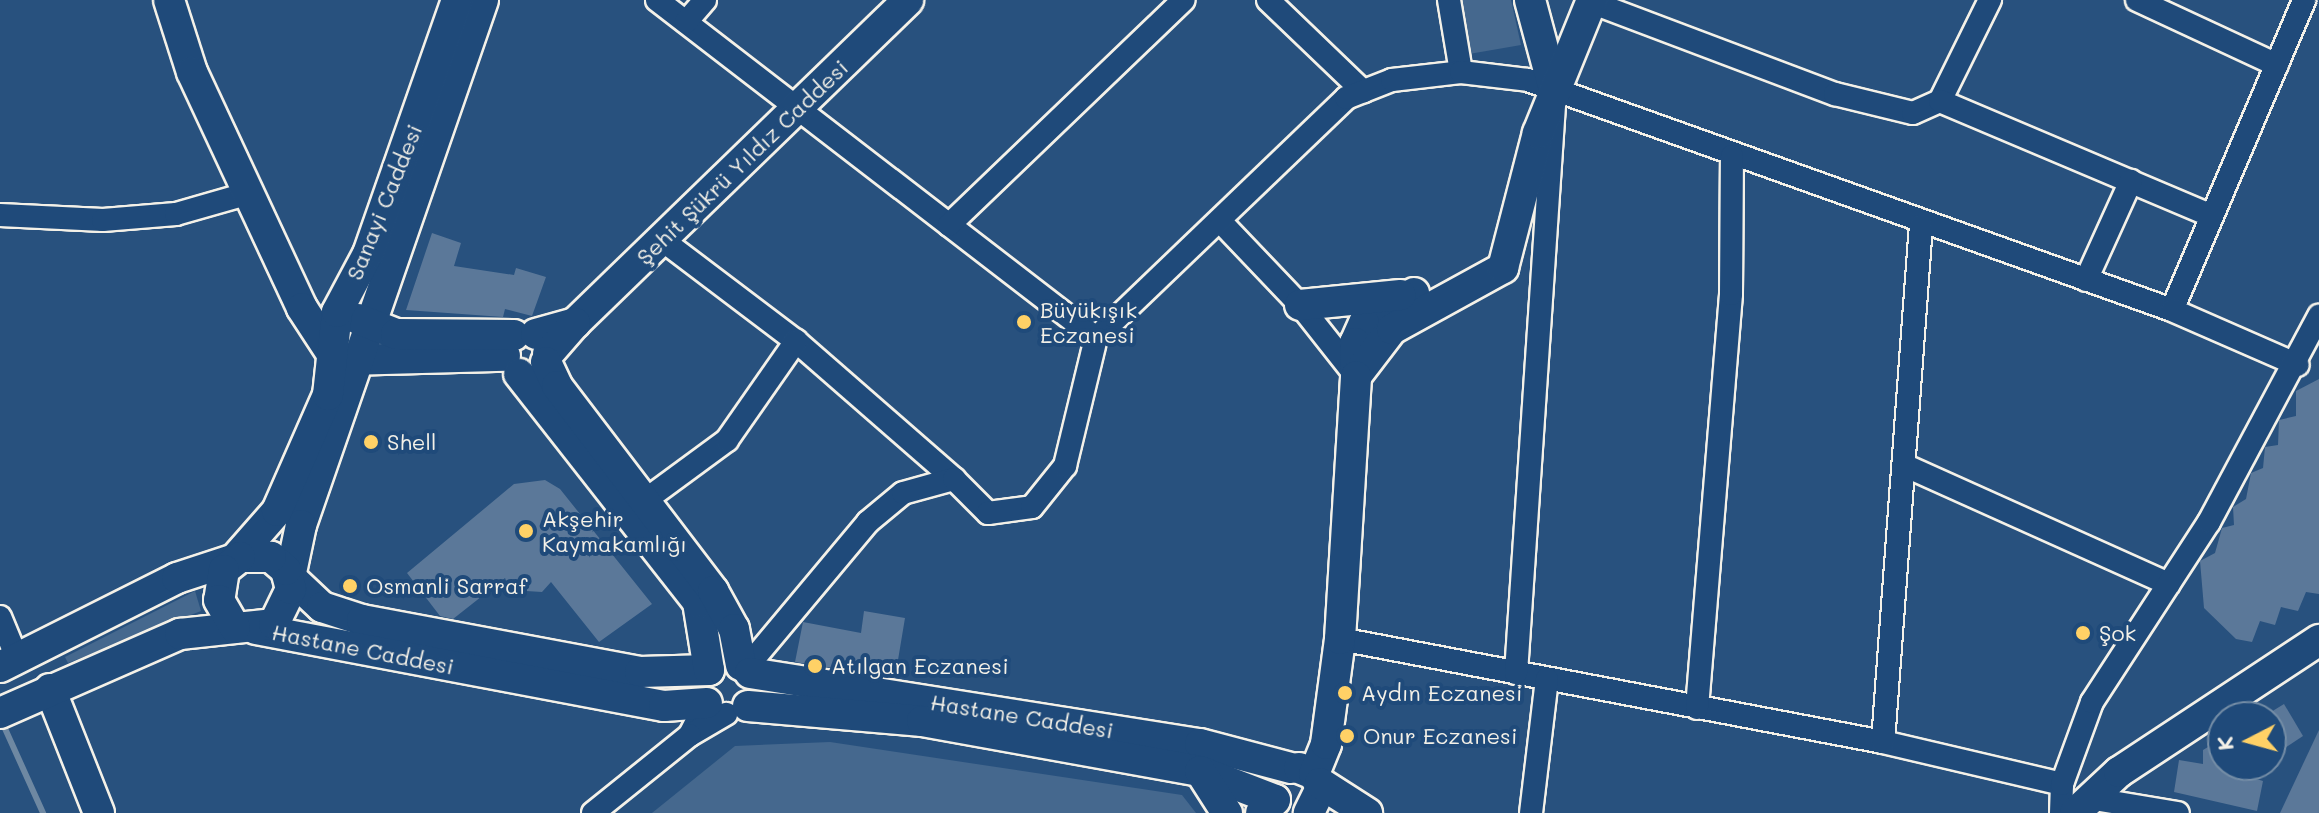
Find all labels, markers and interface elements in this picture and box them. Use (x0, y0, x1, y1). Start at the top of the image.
street label: Şehit Şükrü Yıldız Caddesi (631, 54, 853, 270)
street label: Sanayi Caddesi (341, 120, 427, 284)
place label: Büyükışık Eczanesi (1040, 296, 1137, 348)
marker: Büyükışık Eczanesi (1015, 313, 1033, 331)
place label: Shell (387, 429, 436, 455)
marker: Shell (362, 433, 380, 451)
place label: Akşehir Kaymakamlığı (542, 505, 687, 556)
marker: Akşehir Kaymakamlığı (517, 522, 535, 540)
place label: Osmanli Sarraf (366, 573, 527, 599)
marker: Osmanli Sarraf (341, 577, 359, 595)
street label: Hastane Caddesi (270, 618, 456, 680)
place label: Şok (2099, 620, 2136, 646)
marker: Şok (2074, 624, 2092, 642)
place label: Atılgan Eczanesi (831, 653, 1009, 679)
marker: Atılgan Eczanesi (806, 657, 824, 675)
place label: Aydın Eczanesi (1361, 680, 1523, 706)
marker: Aydın Eczanesi (1336, 684, 1354, 702)
street label: Hastane Caddesi (929, 689, 1115, 743)
north arrow (2207, 701, 2287, 781)
place label: Onur Eczanesi (1363, 723, 1517, 749)
marker: Onur Eczanesi (1338, 727, 1356, 745)
text: K (2209, 735, 2240, 752)

